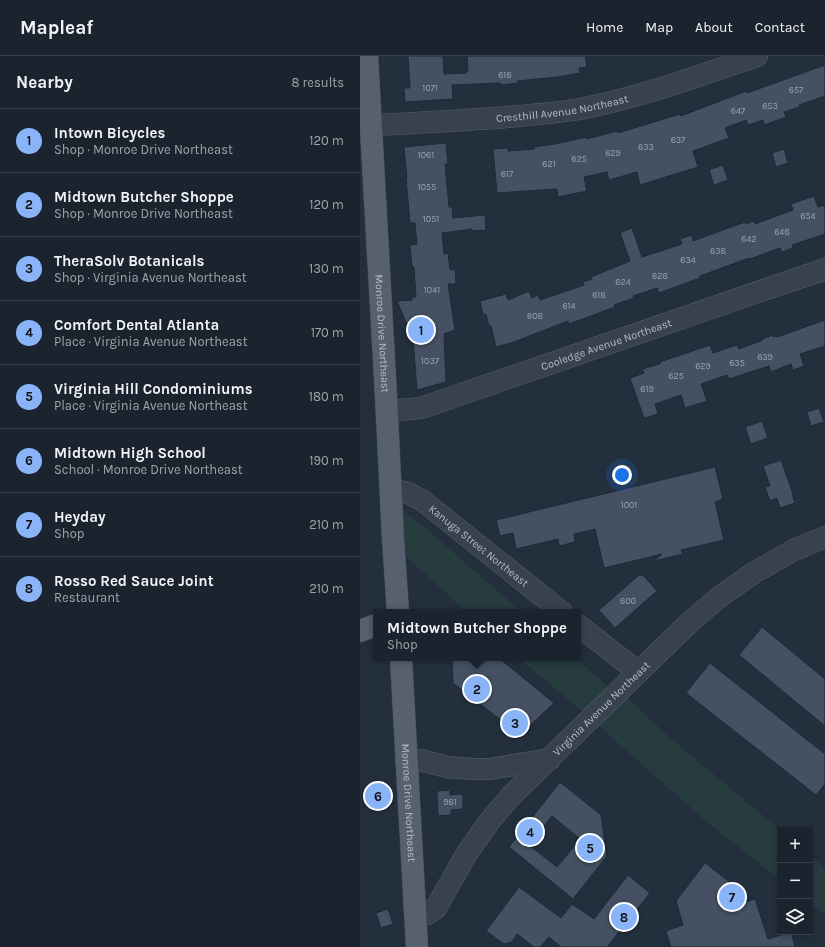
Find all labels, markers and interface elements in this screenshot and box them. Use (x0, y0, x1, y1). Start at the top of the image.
text: Mapleaf (20, 17, 93, 39)
text: Home (586, 19, 623, 36)
text: Map (645, 19, 673, 36)
text: About (695, 19, 733, 36)
text: Contact (755, 19, 805, 36)
house number: 618 (498, 70, 512, 80)
text: Nearby (16, 72, 73, 92)
text: 8 results (291, 75, 344, 90)
house number: 1071 (422, 83, 438, 93)
house number: 657 (789, 85, 804, 95)
street label: Cresthill Avenue Northeast (495, 91, 630, 124)
house number: 653 (762, 101, 778, 111)
house number: 647 (731, 106, 746, 116)
text: Intown Bicycles (54, 124, 165, 142)
text: 1 (27, 133, 31, 148)
text: 120 m (309, 133, 344, 148)
house number: 637 (671, 135, 686, 145)
text: Shop · Monroe Drive Northeast (54, 142, 233, 157)
house number: 633 (638, 142, 654, 152)
house number: 629 (605, 148, 621, 158)
house number: 1061 (418, 150, 434, 160)
house number: 625 (571, 154, 587, 164)
house number: 621 (542, 159, 556, 169)
house number: 617 (501, 169, 514, 179)
house number: 1055 (418, 182, 436, 192)
text: Midtown Butcher Shoppe (54, 188, 234, 206)
text: 2 (25, 197, 33, 212)
text: 120 m (309, 197, 344, 212)
text: Shop · Monroe Drive Northeast (54, 206, 233, 221)
house number: 654 (800, 211, 816, 221)
house number: 1051 (423, 214, 439, 224)
house number: 648 (774, 227, 790, 237)
house number: 642 (741, 234, 757, 244)
house number: 638 (710, 246, 726, 256)
text: TheraSolv Botanicals (54, 252, 205, 270)
house number: 634 (680, 255, 696, 265)
text: 3 (25, 261, 33, 276)
text: 130 m (309, 261, 344, 276)
text: Shop · Virginia Avenue Northeast (54, 270, 247, 285)
house number: 628 (652, 271, 668, 281)
street label: Monroe Drive Northeast (373, 274, 392, 393)
house number: 624 (615, 277, 631, 287)
house number: 1041 (424, 285, 440, 295)
house number: 618 (592, 290, 606, 300)
house number: 614 (562, 301, 576, 311)
house number: 608 (527, 311, 543, 321)
pin: 1 (408, 315, 434, 345)
text: Comfort Dental Atlanta (54, 316, 219, 334)
street label: Cooledge Avenue Northeast (539, 316, 673, 373)
text: 4 (25, 325, 33, 340)
text: 170 m (311, 325, 344, 340)
text: Place · Virginia Avenue Northeast (54, 334, 248, 349)
house number: 639 (757, 352, 773, 362)
house number: 1037 (421, 356, 440, 366)
house number: 635 (729, 358, 745, 368)
house number: 629 (695, 361, 711, 371)
house number: 625 (668, 371, 684, 381)
text: Virginia Hill Condominiums (54, 380, 253, 398)
house number: 619 (640, 384, 654, 394)
text: 5 (25, 389, 33, 404)
text: 180 m (309, 389, 344, 404)
text: Place · Virginia Avenue Northeast (54, 398, 248, 413)
text: Midtown High School (54, 444, 206, 462)
text: 6 (25, 453, 33, 468)
text: 190 m (309, 453, 344, 468)
text: School · Monroe Drive Northeast (54, 462, 243, 477)
your location (612, 465, 632, 485)
house number: 1001 (621, 500, 637, 510)
street label: Kanuga Street Northeast (426, 502, 531, 589)
text: Heyday (54, 508, 106, 526)
text: 7 (26, 517, 32, 532)
text: 210 m (309, 517, 344, 532)
text: Shop (54, 526, 84, 541)
text: Rosso Red Sauce Joint (54, 572, 214, 590)
text: 8 (25, 581, 33, 596)
text: 210 m (309, 581, 344, 596)
text: Restaurant (54, 590, 120, 605)
house number: 600 (620, 596, 636, 606)
popup (373, 609, 581, 661)
text: Midtown Butcher Shoppe (387, 619, 567, 637)
text: Shop (387, 637, 418, 652)
street label: Virginia Avenue Northeast (550, 658, 652, 758)
pin: 2 (464, 674, 490, 704)
pin: 3 (502, 708, 528, 738)
street label: Monroe Drive Northeast (399, 743, 419, 862)
pin: 6 (365, 781, 391, 811)
house number: 981 (443, 797, 457, 807)
pin: 4 (517, 817, 543, 847)
map controls (777, 827, 813, 935)
button: + (777, 827, 813, 863)
pin: 5 (577, 833, 603, 863)
button: − (777, 863, 813, 899)
pin: 7 (719, 882, 745, 912)
button: layers (777, 899, 813, 935)
pin: 8 (611, 902, 637, 932)

